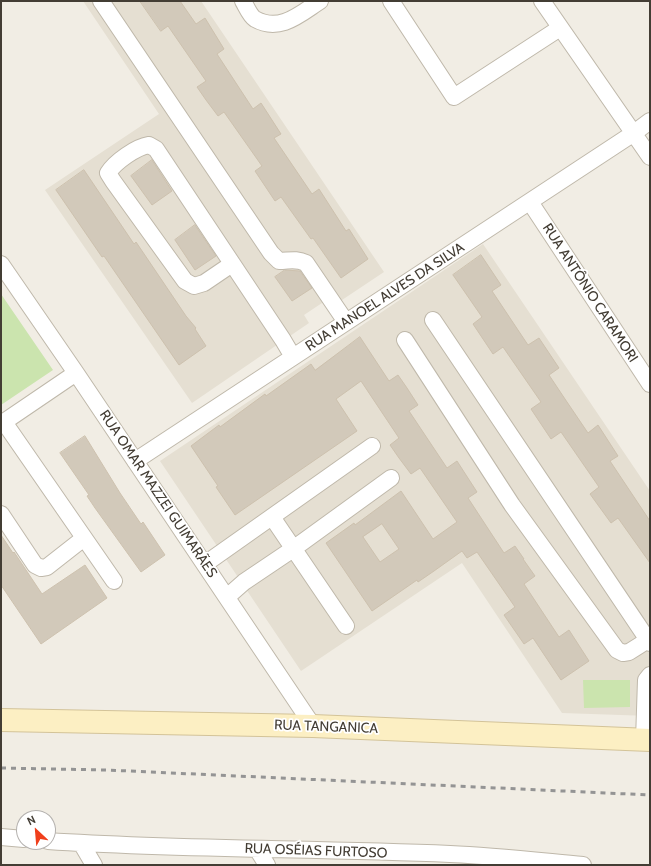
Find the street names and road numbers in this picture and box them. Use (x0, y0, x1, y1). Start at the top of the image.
street label: RUA ANTÔNIO CARAMORI (539, 220, 641, 366)
street label: RUA MANOEL ALVES DA SILVA (302, 239, 468, 355)
street label: RUA OMAR MAZZEI GUIMARÃES (96, 407, 220, 581)
street label: RUA TANGANICA (274, 717, 378, 737)
street label: RUA OSÉIAS FURTOSO (244, 840, 388, 862)

